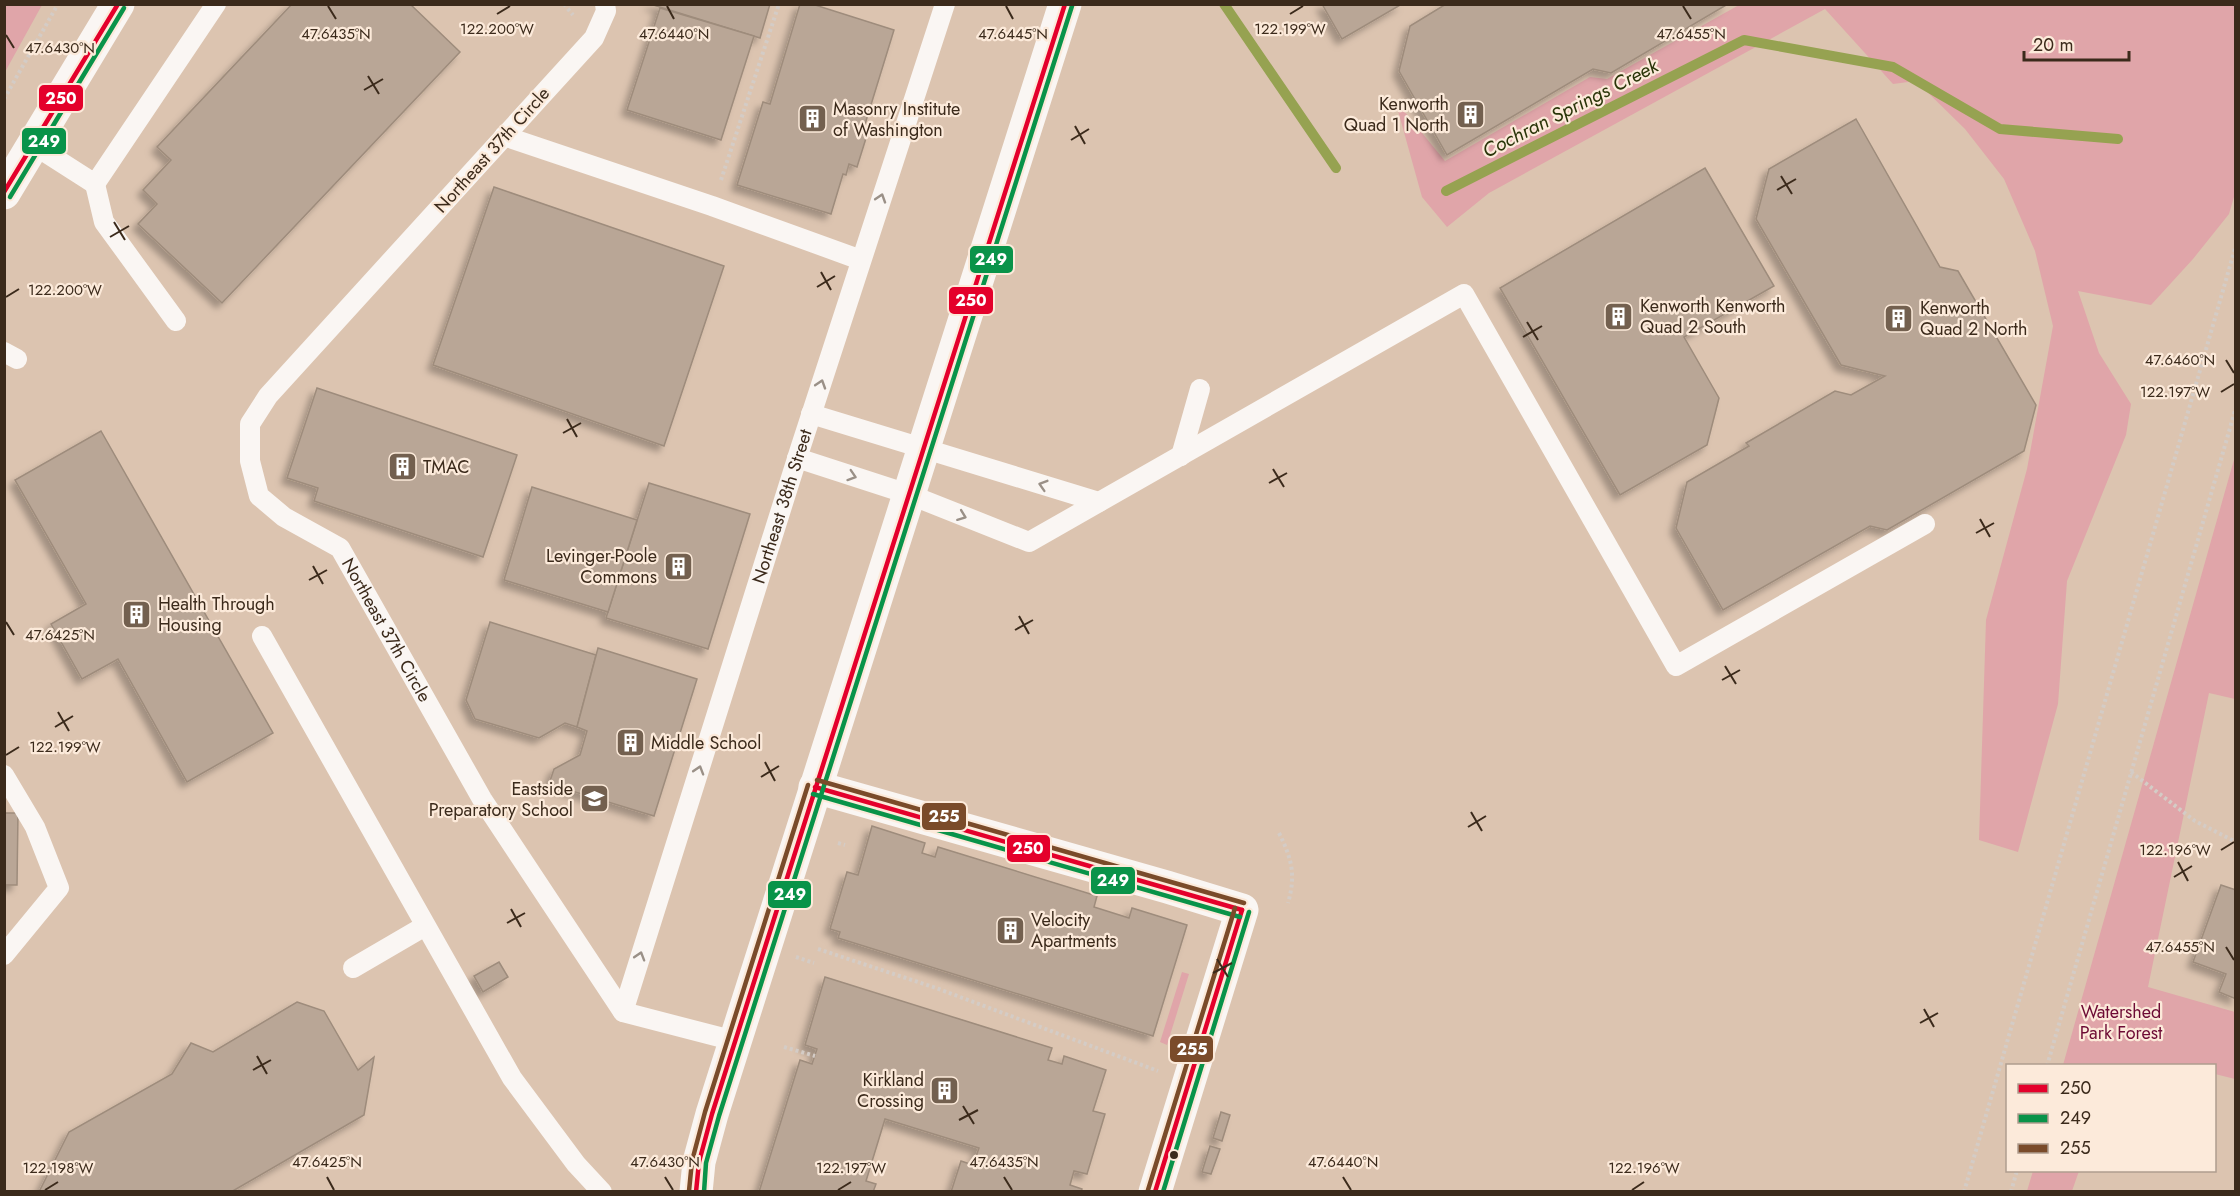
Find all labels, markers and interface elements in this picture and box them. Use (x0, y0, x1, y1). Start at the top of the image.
text: 122.200°W (460, 18, 534, 40)
text: 122.199°W (1254, 18, 1326, 40)
text: 47.6435°N (301, 23, 371, 45)
text: 47.6440°N (639, 23, 709, 45)
text: 47.6445°N (978, 23, 1048, 45)
text: 47.6455°N (1656, 23, 1726, 45)
scale bar (2024, 24, 2129, 62)
text: 20 m (2033, 32, 2073, 58)
text: 47.6430°N (25, 37, 95, 59)
water label: Cochran Springs Creek (1477, 51, 1665, 165)
street label: Northeast 37th Circle (428, 81, 556, 219)
line badge: 250 (38, 84, 84, 112)
text: 250 (45, 87, 77, 110)
place label: Kenworth Quad 1 North (1344, 91, 1449, 138)
place label: Masonry Institute of Washington (833, 96, 960, 143)
building icon: Kenworth Quad 1 North (1454, 98, 1486, 130)
building icon: Masonry Institute of Washington (796, 103, 828, 135)
line badge: 249 (21, 127, 67, 155)
text: 249 (28, 130, 60, 153)
one-way arrow (874, 193, 887, 204)
line badge: 249 (969, 245, 1014, 274)
text: 249 (975, 248, 1007, 271)
text: 122.200°W (28, 279, 102, 301)
line badge: 250 (948, 286, 994, 315)
text: 250 (955, 289, 987, 312)
place label: Kenworth Kenworth Quad 2 South (1640, 293, 1785, 340)
place label: Kenworth Quad 2 North (1920, 295, 2027, 342)
building icon: Kenworth Kenworth Quad 2 South (1603, 300, 1635, 332)
building icon: Kenworth Quad 2 North (1883, 302, 1915, 334)
text: 47.6460°N (2145, 349, 2215, 371)
one-way arrow (814, 379, 826, 390)
text: 122.197°W (2140, 381, 2210, 403)
street label: Northeast 38th Street (746, 425, 819, 587)
building icon: TMAC (386, 451, 418, 483)
place label: TMAC (423, 454, 470, 480)
one-way arrow (846, 469, 857, 482)
one-way arrow (1038, 480, 1049, 492)
one-way arrow (956, 509, 967, 521)
place label: Levinger-Poole Commons (546, 543, 657, 590)
building icon: Levinger-Poole Commons (662, 550, 694, 582)
street label: Northeast 37th Circle (335, 553, 438, 707)
place label: Health Through Housing (158, 591, 275, 638)
building icon: Health Through Housing (121, 598, 153, 630)
text: 47.6425°N (25, 624, 95, 646)
building icon: Middle School (614, 727, 646, 759)
place label: Middle School (651, 730, 761, 756)
text: 122.199°W (29, 736, 101, 758)
one-way arrow (692, 765, 704, 776)
place label: Eastside Preparatory School (429, 776, 573, 823)
school or university icon: Eastside Preparatory School (578, 783, 610, 815)
line badge: 255 (921, 802, 967, 831)
text: 255 (928, 805, 960, 828)
line badge: 250 (1006, 834, 1051, 863)
text: 250 (1012, 837, 1044, 860)
text: 122.196°W (2139, 839, 2211, 861)
line badge: 249 (1090, 866, 1136, 895)
text: 249 (1097, 869, 1129, 892)
line badge: 249 (767, 880, 812, 909)
text: 249 (774, 883, 806, 906)
place label: Velocity Apartments (1031, 907, 1117, 954)
building icon: Velocity Apartments (994, 914, 1026, 946)
text: 47.6455°N (2145, 936, 2215, 958)
one-way arrow (633, 951, 646, 962)
park label: Watershed Park Forest (2080, 999, 2163, 1046)
line badge: 255 (1169, 1035, 1214, 1063)
text: 255 (1176, 1038, 1208, 1061)
legend (2006, 1064, 2216, 1172)
place label: Kirkland Crossing (857, 1067, 924, 1114)
building icon: Kirkland Crossing (929, 1074, 961, 1106)
text: 250 (2060, 1075, 2091, 1101)
text: 249 (2060, 1105, 2091, 1131)
text: 255 (2060, 1135, 2091, 1161)
unlabelled marker (1168, 1149, 1180, 1161)
text: 47.6425°N (292, 1151, 362, 1173)
text: 47.6430°N (630, 1151, 700, 1173)
text: 47.6435°N (969, 1151, 1039, 1173)
text: 47.6440°N (1308, 1151, 1378, 1173)
text: 122.198°W (23, 1157, 94, 1179)
text: 122.197°W (816, 1157, 886, 1179)
text: 122.196°W (1608, 1157, 1680, 1179)

